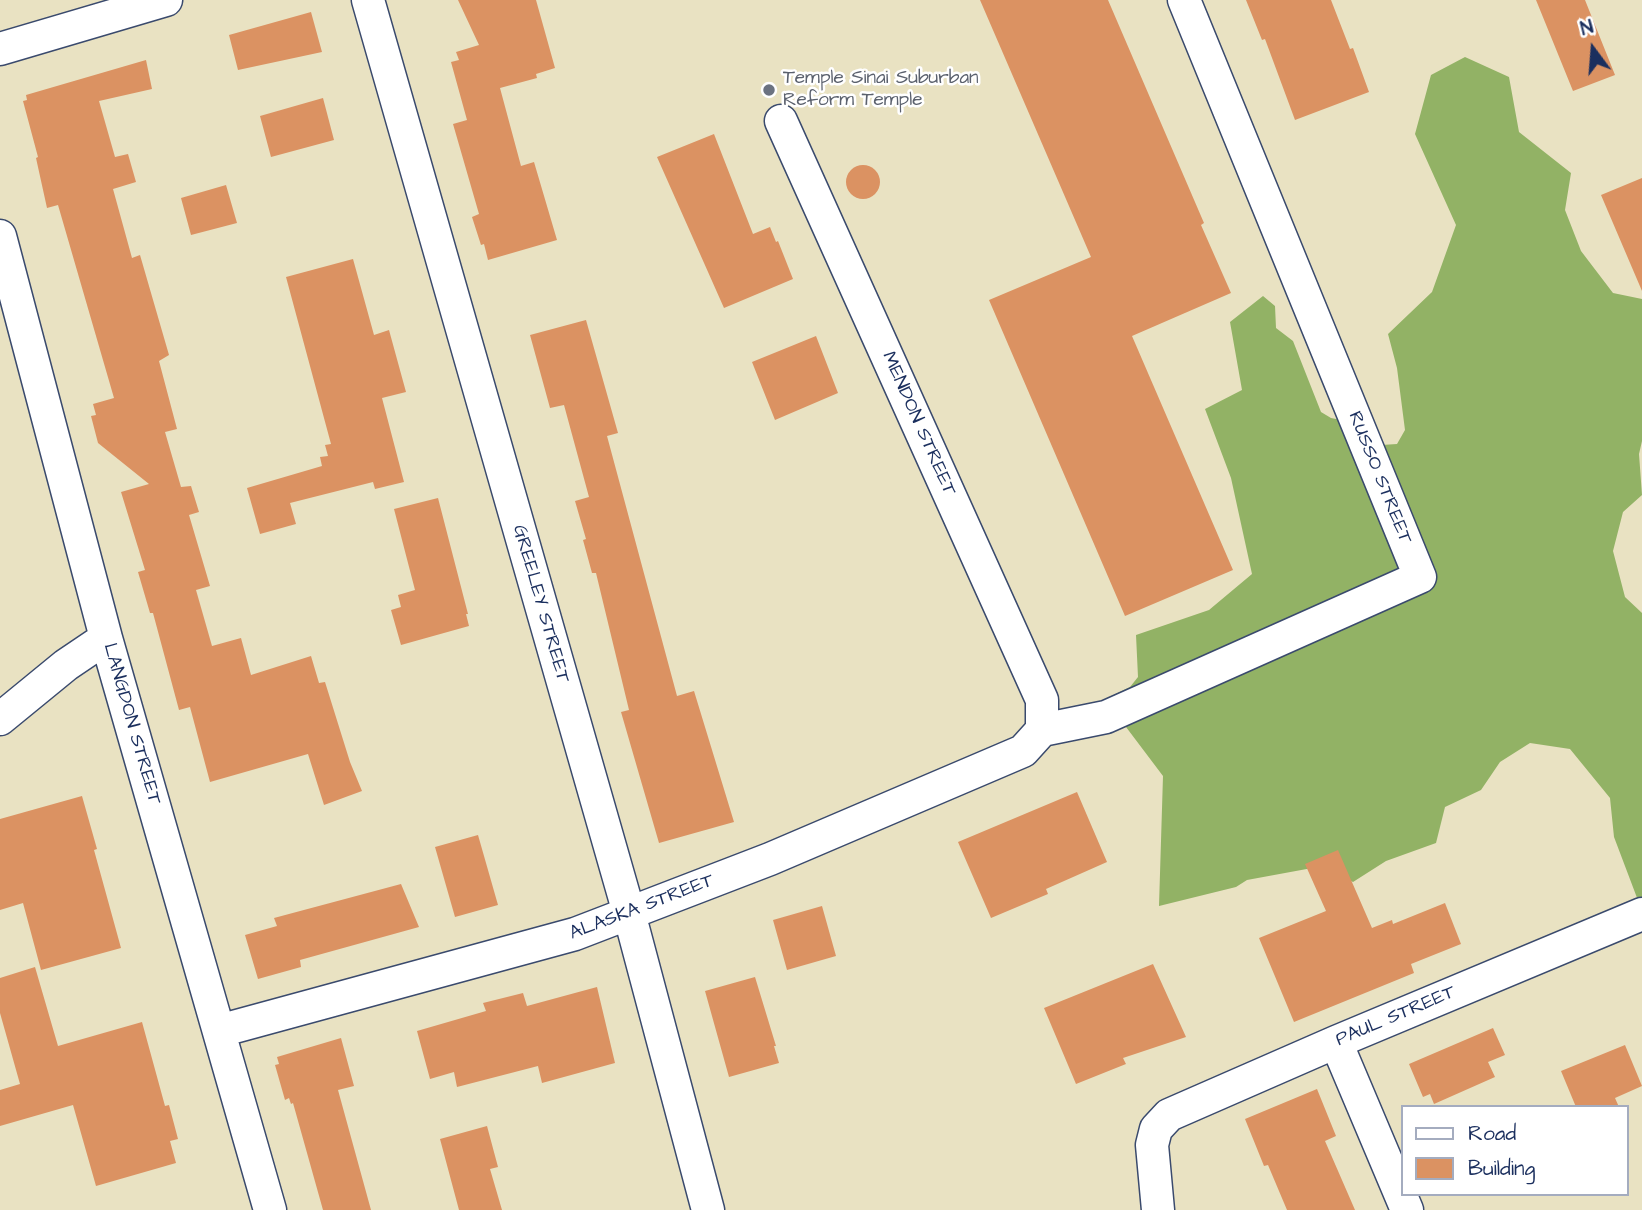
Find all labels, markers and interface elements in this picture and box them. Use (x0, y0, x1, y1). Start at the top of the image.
north arrow (1558, 14, 1628, 84)
text: N (1578, 14, 1597, 43)
place label: Temple Sinai Suburban Reform Temple (783, 68, 979, 112)
marker: Temple Sinai Suburban Reform Temple (761, 82, 777, 98)
street label: MENDON STREET (876, 348, 960, 500)
street label: RUSSO STREET (1342, 408, 1416, 548)
street label: GREELEY STREET (507, 522, 573, 686)
street label: LANGDON STREET (97, 641, 165, 807)
street label: ALASKA STREET (567, 870, 717, 946)
street label: PAUL STREET (1333, 982, 1459, 1052)
legend (1400, 1105, 1628, 1196)
text: Road (1468, 1119, 1516, 1148)
text: Building (1468, 1154, 1535, 1183)

